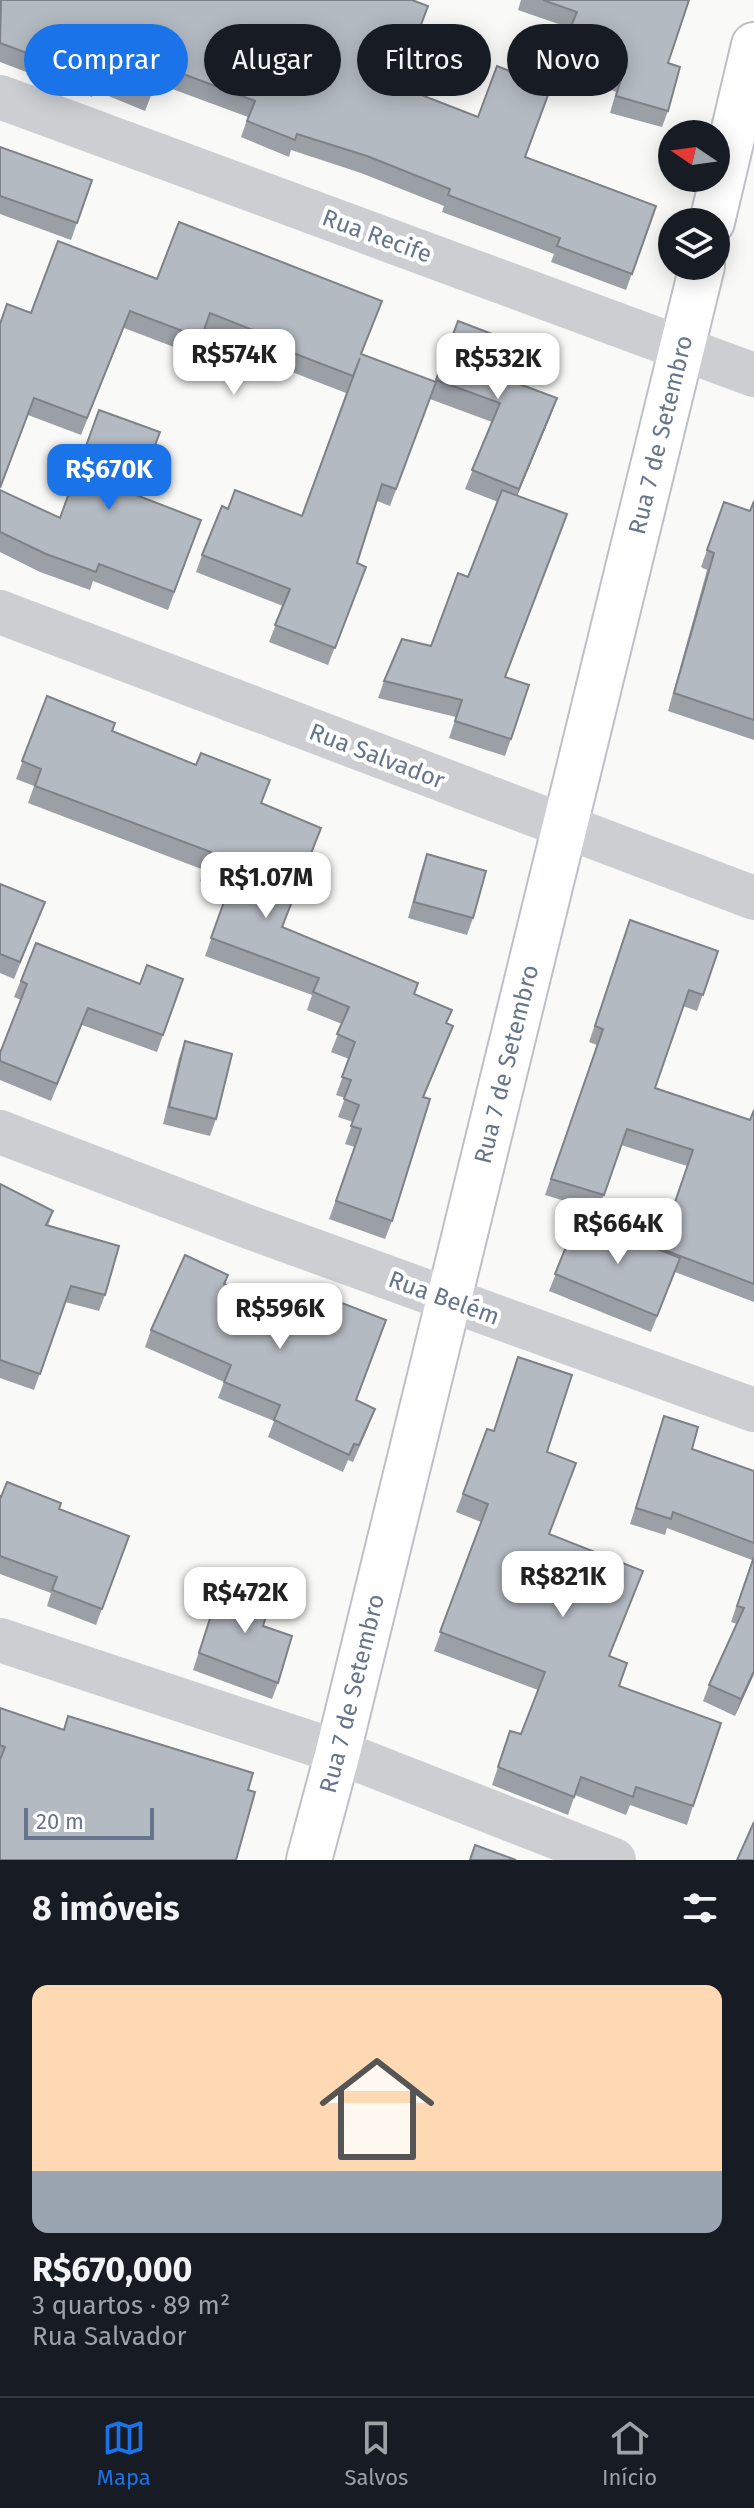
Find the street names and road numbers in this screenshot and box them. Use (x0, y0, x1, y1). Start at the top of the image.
street label: Rua Recife (319, 203, 435, 269)
street label: Rua 7 de Setembro (623, 332, 699, 537)
street label: Rua Salvador (305, 717, 449, 795)
street label: Rua 7 de Setembro (469, 962, 544, 1166)
street label: Rua Belém (385, 1265, 503, 1331)
street label: Rua 7 de Setembro (314, 1591, 390, 1796)

